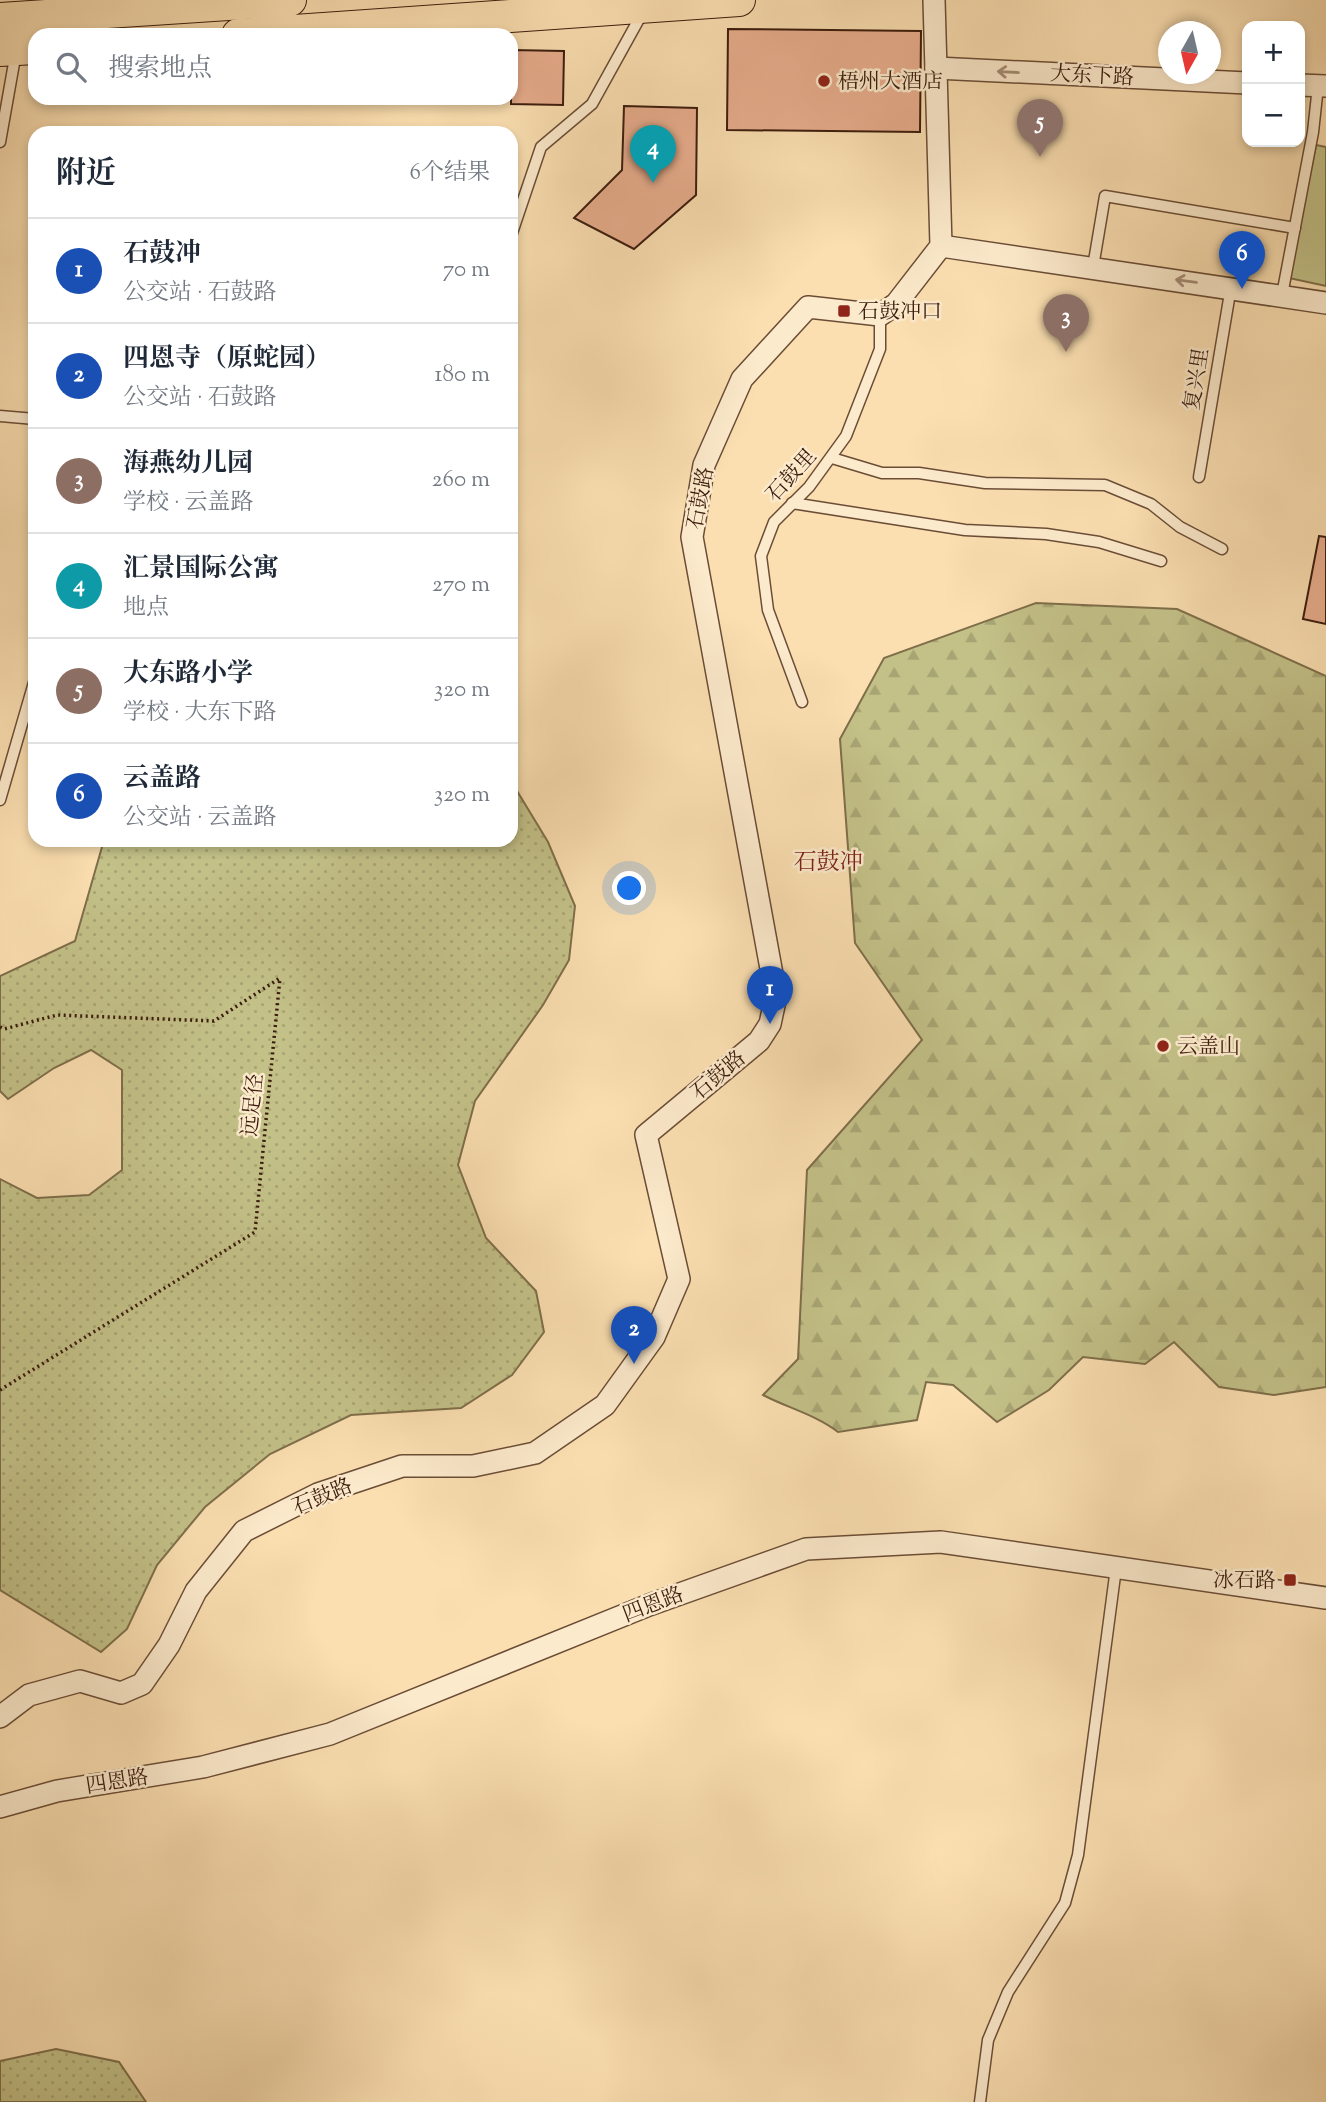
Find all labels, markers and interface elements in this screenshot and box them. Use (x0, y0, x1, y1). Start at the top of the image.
north arrow (1158, 21, 1221, 84)
map controls (1242, 21, 1305, 147)
button: + (1242, 21, 1305, 84)
search box (28, 28, 518, 105)
icon: search (52, 48, 90, 86)
text: 搜索地点 (108, 51, 212, 88)
street label: 大东下路 (1049, 60, 1135, 94)
one-way arrow (997, 65, 1020, 78)
place label: 梧州大酒店 (838, 68, 943, 98)
marker: 梧州大酒店 (816, 73, 832, 89)
button: − (1242, 84, 1305, 147)
pin: 5 (1017, 99, 1063, 157)
pin: 4 (630, 125, 676, 183)
text: 附近 (56, 153, 116, 196)
text: 6个结果 (410, 157, 490, 190)
pin: 6 (1219, 231, 1265, 289)
text: 石鼓冲 (123, 236, 201, 273)
text: 1 (75, 254, 83, 287)
text: 70 m (443, 254, 490, 287)
one-way arrow (1175, 274, 1198, 287)
text: 公交站 · 石鼓路 (123, 277, 277, 310)
pin: 3 (1043, 294, 1089, 352)
place label: 石鼓冲口 (858, 298, 942, 328)
marker: 石鼓冲口 (836, 303, 852, 319)
text: 四恩寺（原蛇园） (123, 341, 331, 378)
street label: 复兴里 (1178, 346, 1218, 413)
text: 2 (74, 359, 84, 392)
text: 180 m (435, 359, 490, 392)
text: 公交站 · 石鼓路 (123, 382, 277, 415)
street label: 石鼓里 (760, 443, 825, 510)
text: 海燕幼儿园 (123, 446, 253, 483)
text: 3 (74, 464, 84, 497)
text: 260 m (432, 464, 490, 497)
street label: 石鼓路 (681, 465, 723, 532)
text: 学校 · 云盖路 (123, 487, 254, 520)
text: 汇景国际公寓 (123, 551, 279, 588)
text: 4 (73, 569, 85, 602)
text: 270 m (432, 569, 490, 602)
text: 地点 (123, 592, 169, 625)
text: 大东路小学 (123, 656, 253, 693)
text: 5 (75, 674, 83, 707)
text: 320 m (434, 674, 490, 707)
text: 学校 · 大东下路 (123, 697, 277, 730)
text: 云盖路 (123, 761, 201, 798)
text: 6 (73, 779, 85, 812)
text: 320 m (434, 779, 490, 812)
text: 公交站 · 云盖路 (123, 802, 277, 835)
district label: 石鼓冲 (794, 847, 863, 880)
your location (612, 871, 646, 905)
pin: 1 (747, 966, 793, 1024)
place label: 云盖山 (1177, 1033, 1240, 1063)
marker: 云盖山 (1155, 1038, 1171, 1054)
street label: 石鼓路 (686, 1045, 753, 1108)
street label: 远足径 (236, 1072, 272, 1138)
pin: 2 (611, 1306, 657, 1364)
street label: 石鼓路 (288, 1472, 358, 1524)
place label: 冰石路 (1213, 1567, 1276, 1597)
marker: 冰石路 (1282, 1572, 1298, 1588)
street label: 四恩路 (619, 1581, 689, 1631)
street label: 四恩路 (84, 1763, 151, 1803)

